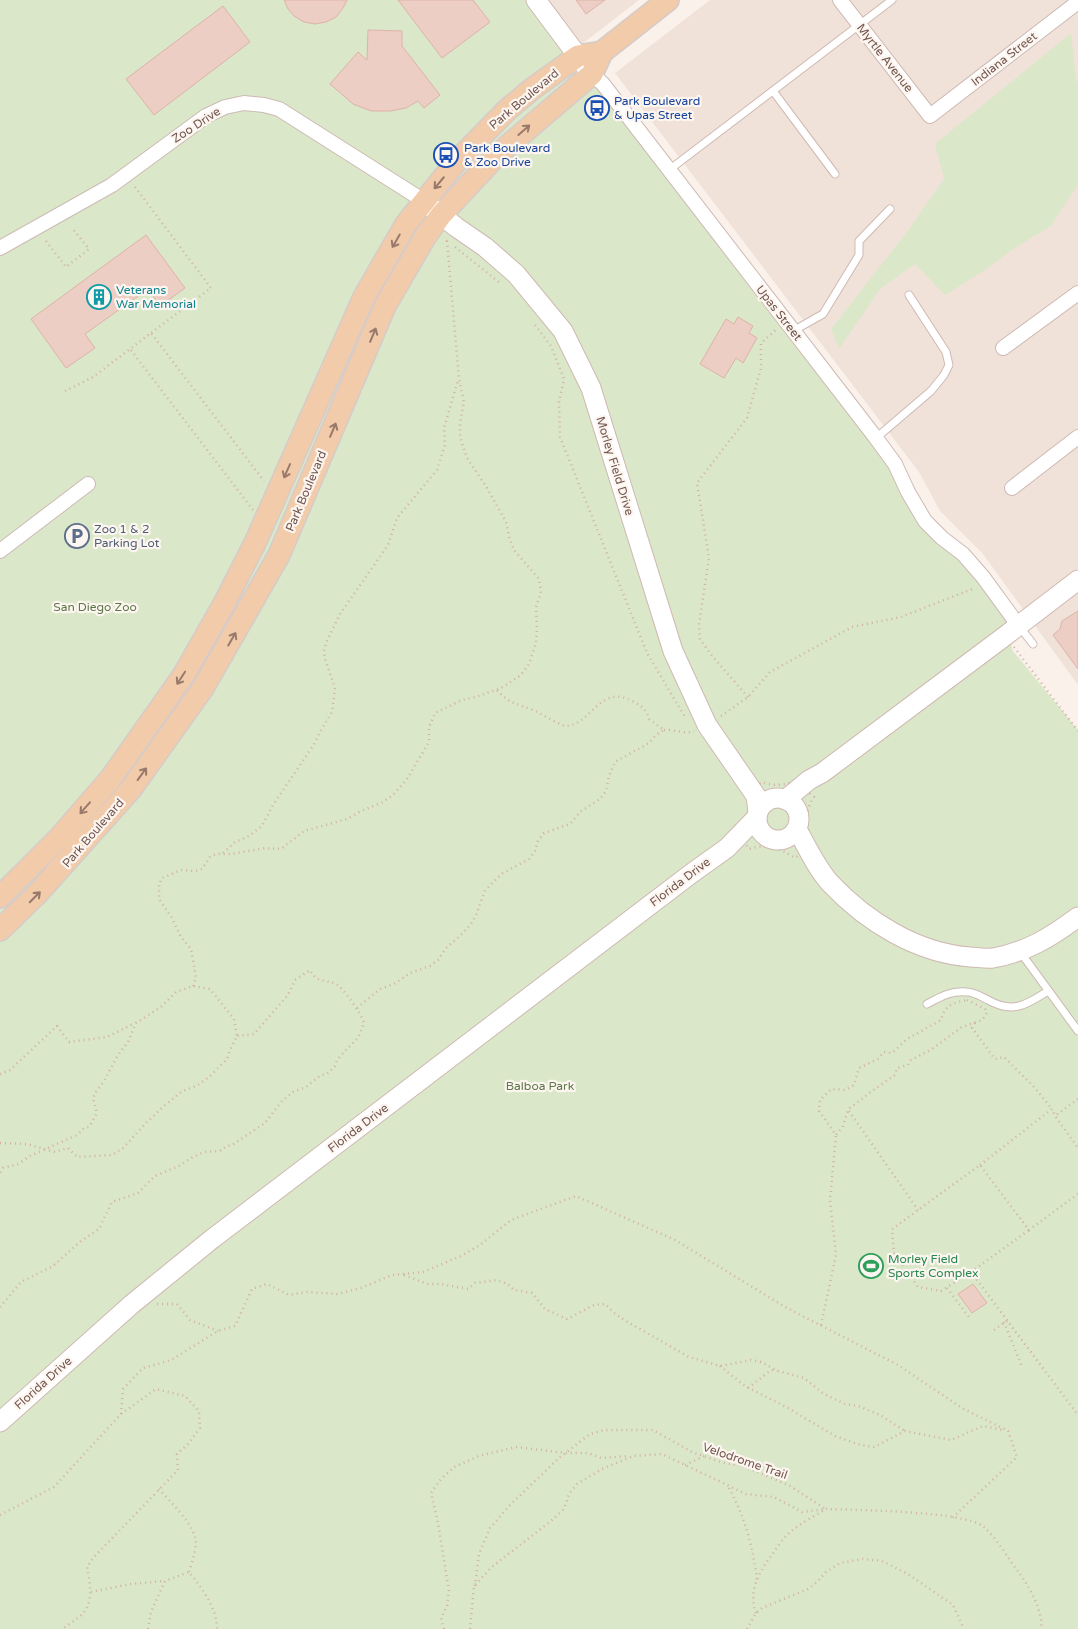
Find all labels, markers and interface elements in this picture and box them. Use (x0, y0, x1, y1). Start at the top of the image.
street label: Myrtle Avenue (854, 21, 916, 95)
street label: Indiana Street (968, 29, 1040, 89)
street label: Park Boulevard (486, 66, 562, 132)
place label: Park Boulevard & Upas Street (614, 94, 700, 122)
bus stop icon: Park Boulevard & Upas Street (584, 95, 610, 121)
street label: Zoo Drive (169, 104, 223, 146)
one-way arrow (518, 124, 531, 136)
place label: Park Boulevard & Zoo Drive (464, 141, 550, 169)
bus stop icon: Park Boulevard & Zoo Drive (433, 142, 459, 168)
one-way arrow (434, 176, 445, 189)
one-way arrow (390, 233, 400, 247)
place label: Veterans War Memorial (116, 283, 196, 311)
street label: Upas Street (753, 283, 805, 344)
building icon: Veterans War Memorial (86, 284, 112, 310)
one-way arrow (368, 328, 378, 343)
street label: Morley Field Drive (593, 415, 637, 517)
one-way arrow (328, 423, 338, 438)
street label: Park Boulevard (283, 449, 329, 533)
one-way arrow (282, 463, 292, 478)
place label: Zoo 1 & 2 Parking Lot (94, 522, 160, 550)
parking icon: Zoo 1 & 2 Parking Lot (64, 523, 90, 549)
park label: San Diego Zoo (53, 600, 137, 614)
one-way arrow (227, 633, 237, 647)
one-way arrow (176, 670, 186, 684)
one-way arrow (137, 767, 147, 781)
street label: Park Boulevard (59, 796, 127, 870)
one-way arrow (79, 802, 90, 815)
street label: Florida Drive (647, 855, 713, 909)
one-way arrow (29, 890, 41, 903)
park label: Balboa Park (506, 1079, 575, 1093)
street label: Florida Drive (325, 1101, 391, 1155)
place label: Morley Field Sports Complex (888, 1252, 978, 1280)
sports icon: Morley Field Sports Complex (858, 1253, 884, 1279)
street label: Florida Drive (12, 1354, 75, 1412)
street label: Velodrome Trail (701, 1440, 789, 1482)

